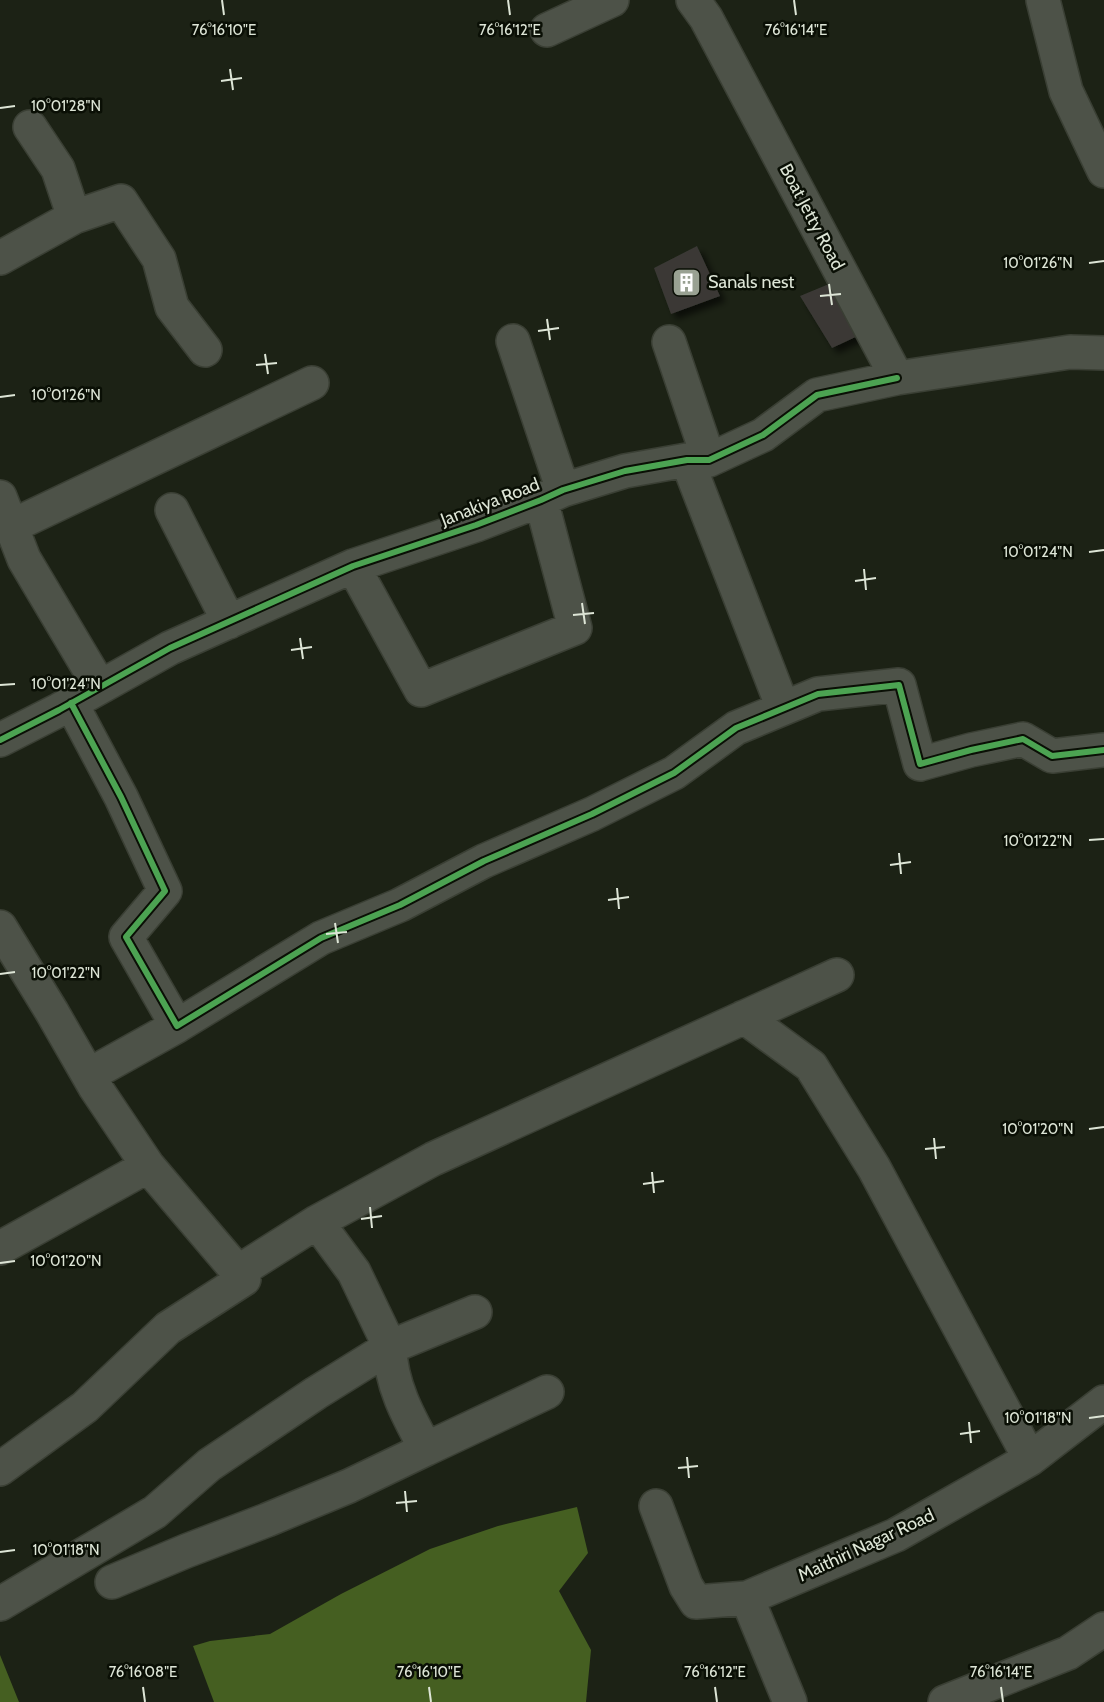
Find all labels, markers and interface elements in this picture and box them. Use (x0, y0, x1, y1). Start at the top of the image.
text: 76°16'10"E (192, 21, 256, 39)
text: 76°16'12"E (479, 21, 541, 39)
text: 76°16'14"E (765, 21, 827, 39)
text: 10°01'28"N (31, 97, 101, 115)
street label: Boat Jetty Road (775, 160, 849, 274)
text: 10°01'26"N (1003, 254, 1073, 272)
building icon: Sanals nest (671, 266, 703, 298)
place label: Sanals nest (708, 271, 794, 293)
text: 10°01'26"N (31, 386, 101, 404)
street label: Janakiya Road (436, 473, 543, 531)
text: 10°01'24"N (1003, 543, 1073, 561)
text: 10°01'24"N (31, 675, 101, 693)
text: 10°01'22"N (1004, 832, 1072, 850)
text: 10°01'22"N (32, 964, 100, 982)
text: 10°01'20"N (1002, 1120, 1074, 1138)
text: 10°01'20"N (30, 1252, 102, 1270)
text: 10°01'18"N (1004, 1409, 1072, 1427)
street label: Maithiri Nagar Road (794, 1504, 938, 1586)
text: 10°01'18"N (32, 1541, 100, 1559)
text: 76°16'08"E (109, 1663, 177, 1681)
text: 76°16'10"E (397, 1663, 461, 1681)
text: 76°16'12"E (684, 1663, 746, 1681)
text: 76°16'14"E (970, 1663, 1032, 1681)

